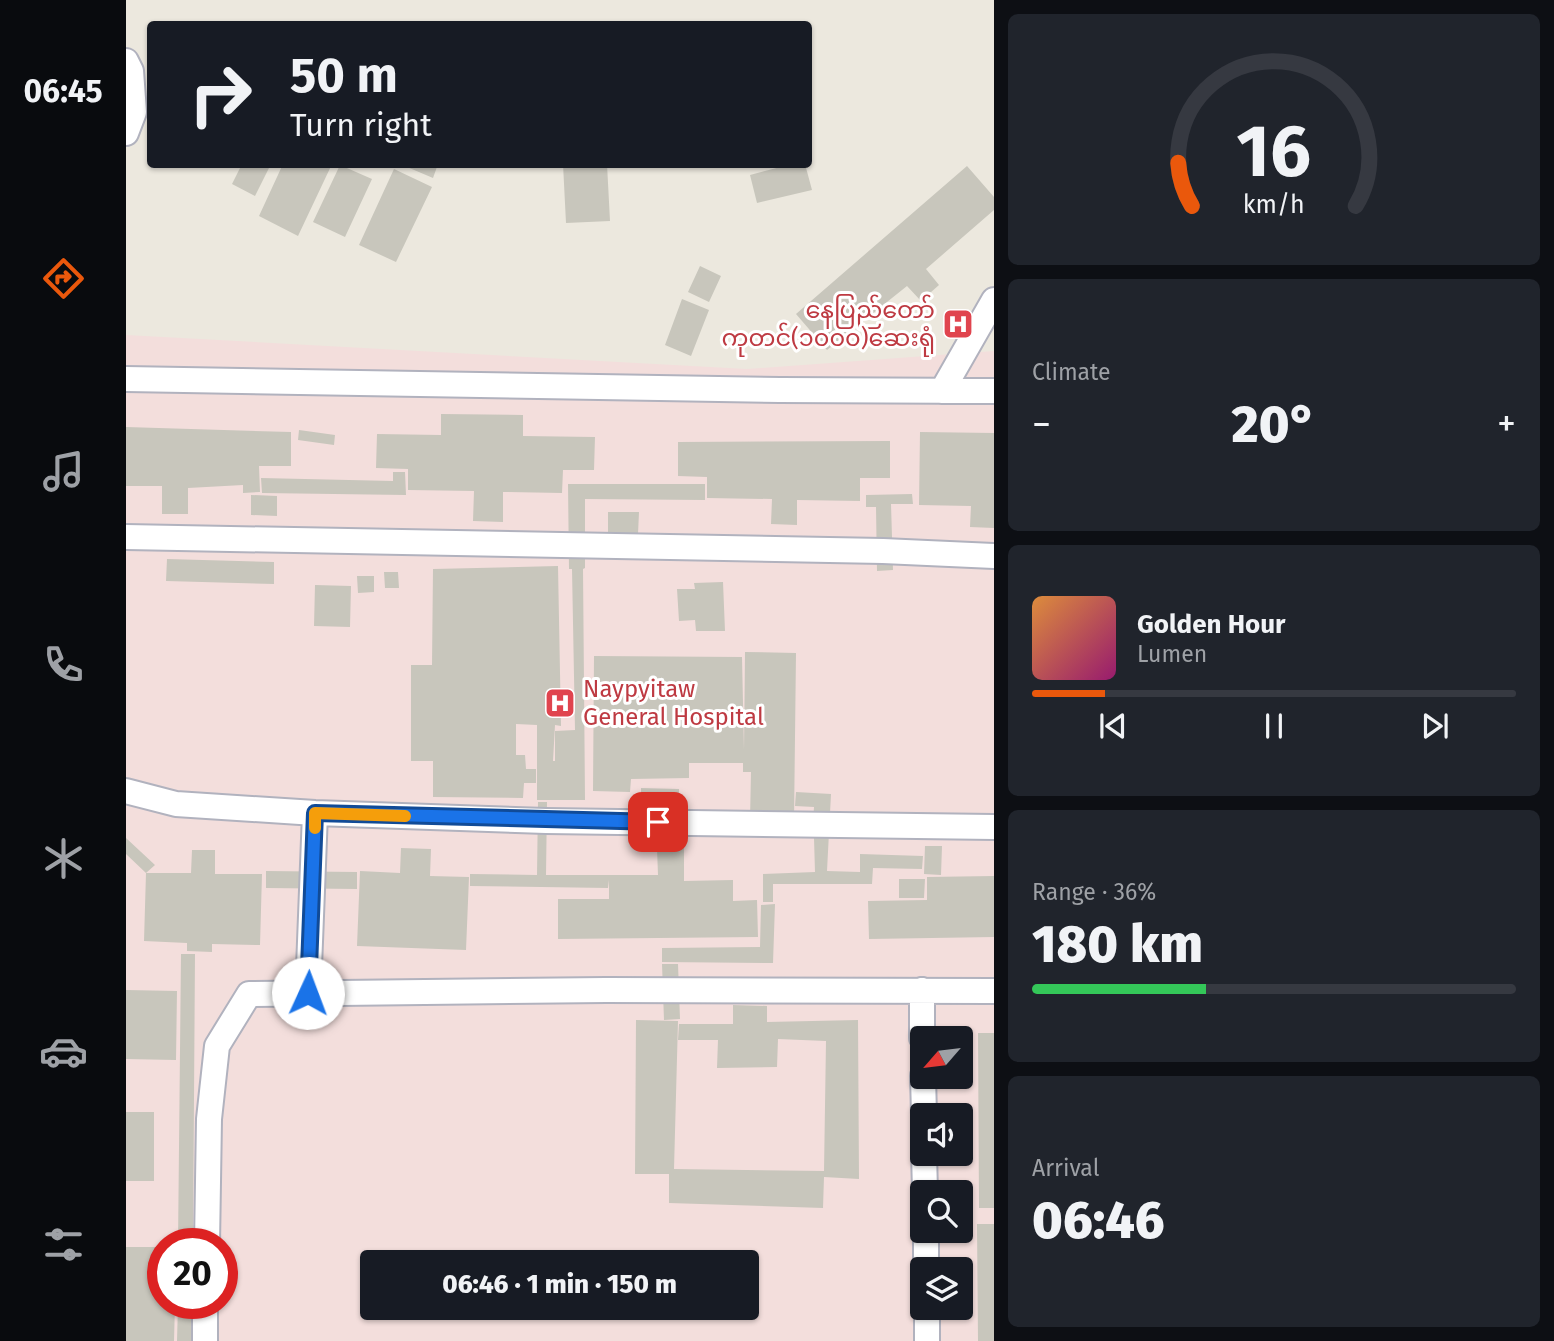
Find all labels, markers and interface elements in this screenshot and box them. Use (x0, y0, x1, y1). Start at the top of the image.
text: 50 m (290, 46, 398, 105)
icon: right (175, 49, 266, 140)
text: 06:45 (23, 72, 103, 110)
text: Turn right (290, 106, 432, 144)
text: 16 (1237, 108, 1311, 195)
text: km/h (1243, 190, 1305, 220)
icon: directions (39, 254, 88, 303)
place label: နေပြည်တော် ကုတင်(၁၀၀၀)ဆေးရုံ (722, 294, 935, 357)
hospital icon: နေပြည်တော် ကုတင်(၁၀၀၀)ဆေးရုံ (941, 307, 975, 341)
text: Climate (1032, 358, 1111, 386)
text: 20° (1231, 393, 1317, 456)
text: − (1032, 401, 1051, 447)
text: + (1497, 401, 1516, 447)
icon: music (39, 447, 88, 496)
text: Golden Hour (1137, 609, 1285, 640)
icon: phone (39, 640, 88, 689)
text: Lumen (1137, 640, 1207, 668)
place label: Naypyitaw General Hospital (583, 675, 764, 731)
hospital icon: Naypyitaw General Hospital (543, 686, 577, 720)
icon: previous (1094, 707, 1132, 745)
icon: pause (1255, 707, 1293, 745)
icon: next (1416, 707, 1454, 745)
pin (628, 792, 688, 852)
icon: arrive (639, 803, 677, 841)
icon: climate (39, 834, 88, 883)
text: Range · 36% (1032, 878, 1156, 906)
text: 180 km (1032, 913, 1203, 976)
position arrow (271, 956, 345, 1030)
north arrow (910, 1026, 973, 1088)
map controls (910, 1026, 973, 1320)
icon: car (39, 1027, 88, 1076)
button: sound (910, 1103, 973, 1166)
text: Arrival (1032, 1154, 1099, 1182)
button: search (910, 1180, 973, 1243)
text: 06:46 (1032, 1189, 1165, 1252)
icon: filters (39, 1220, 88, 1269)
speed limit sign: 20 (147, 1228, 238, 1319)
button: layers (910, 1257, 973, 1320)
text: 06:46 · 1 min · 150 m (442, 1269, 677, 1300)

